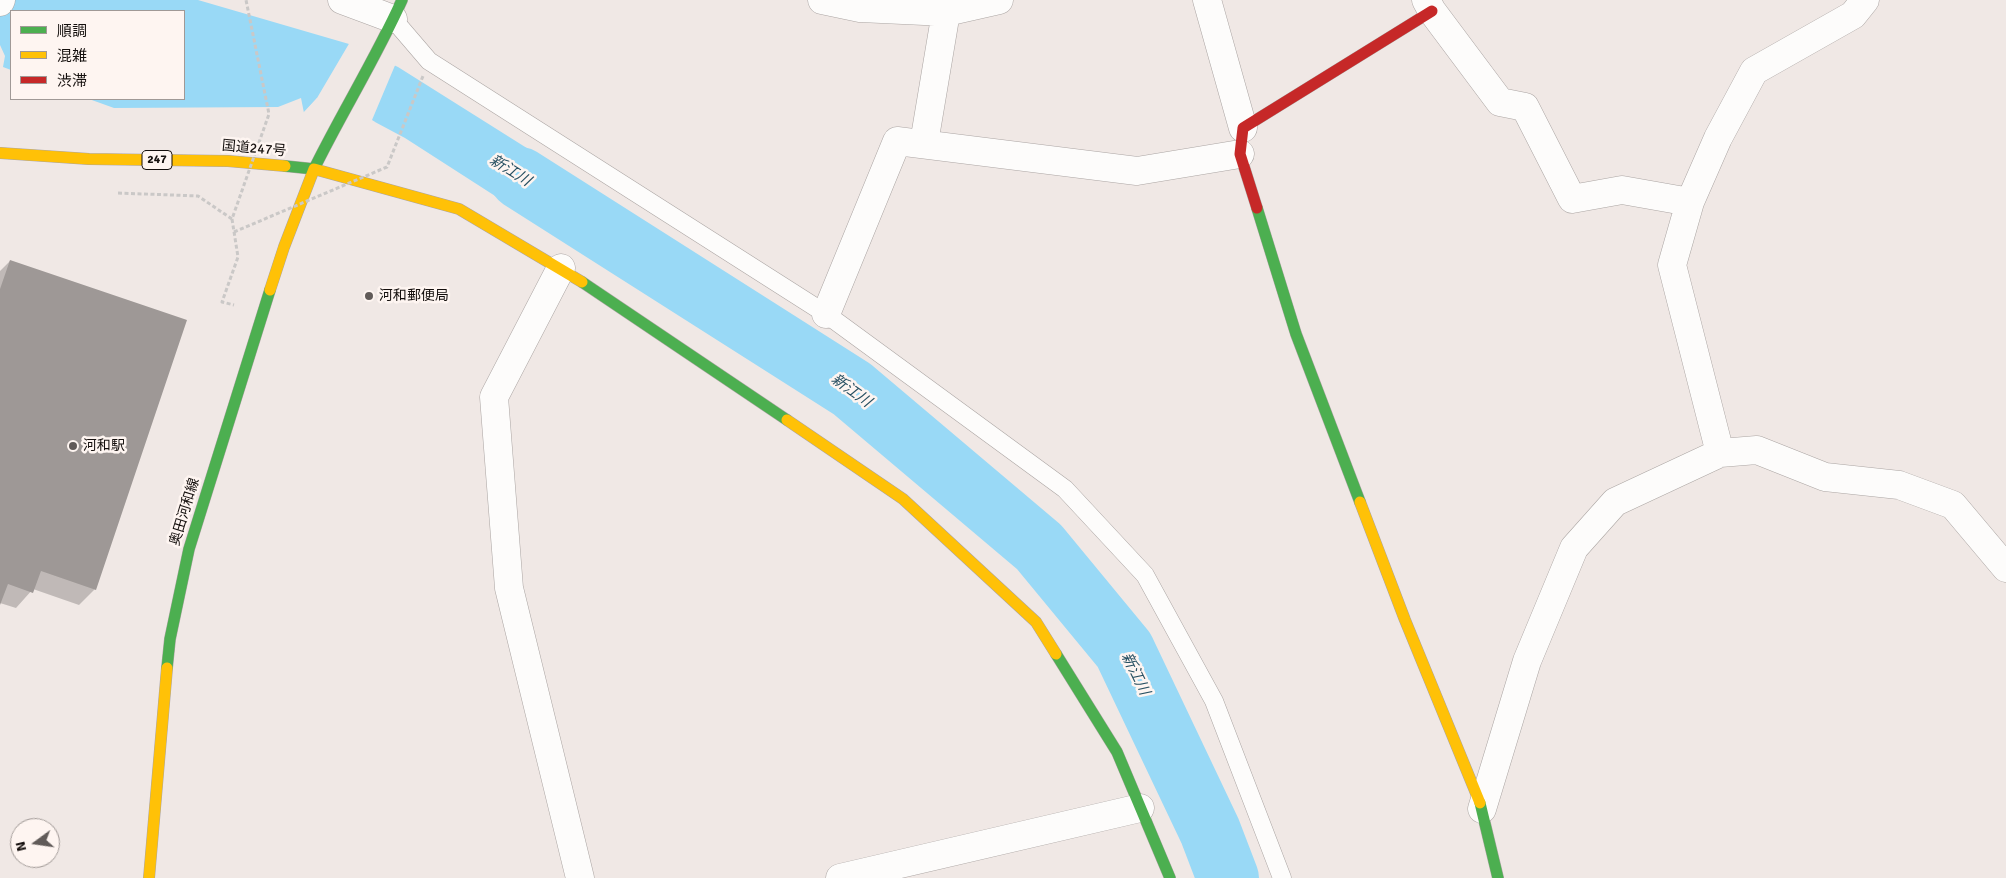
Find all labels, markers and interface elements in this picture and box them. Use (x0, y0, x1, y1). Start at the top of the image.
legend (10, 10, 185, 100)
text: 順調 (57, 22, 87, 40)
text: 混雑 (57, 47, 87, 65)
text: 渋滞 (57, 72, 87, 90)
street label: 国道247号 (221, 138, 287, 160)
road number: 247 (142, 150, 172, 170)
water label: 新江川 (486, 151, 534, 191)
place label: 河和郵便局 (379, 288, 449, 304)
marker: 河和郵便局 (363, 290, 375, 302)
water label: 新江川 (828, 370, 874, 412)
place label: 河和駅 (83, 438, 125, 454)
marker: 河和駅 (67, 440, 79, 452)
street label: 奥田河和線 (167, 476, 203, 548)
water label: 新江川 (1117, 650, 1153, 698)
north arrow (10, 818, 60, 868)
text: N (12, 840, 30, 853)

